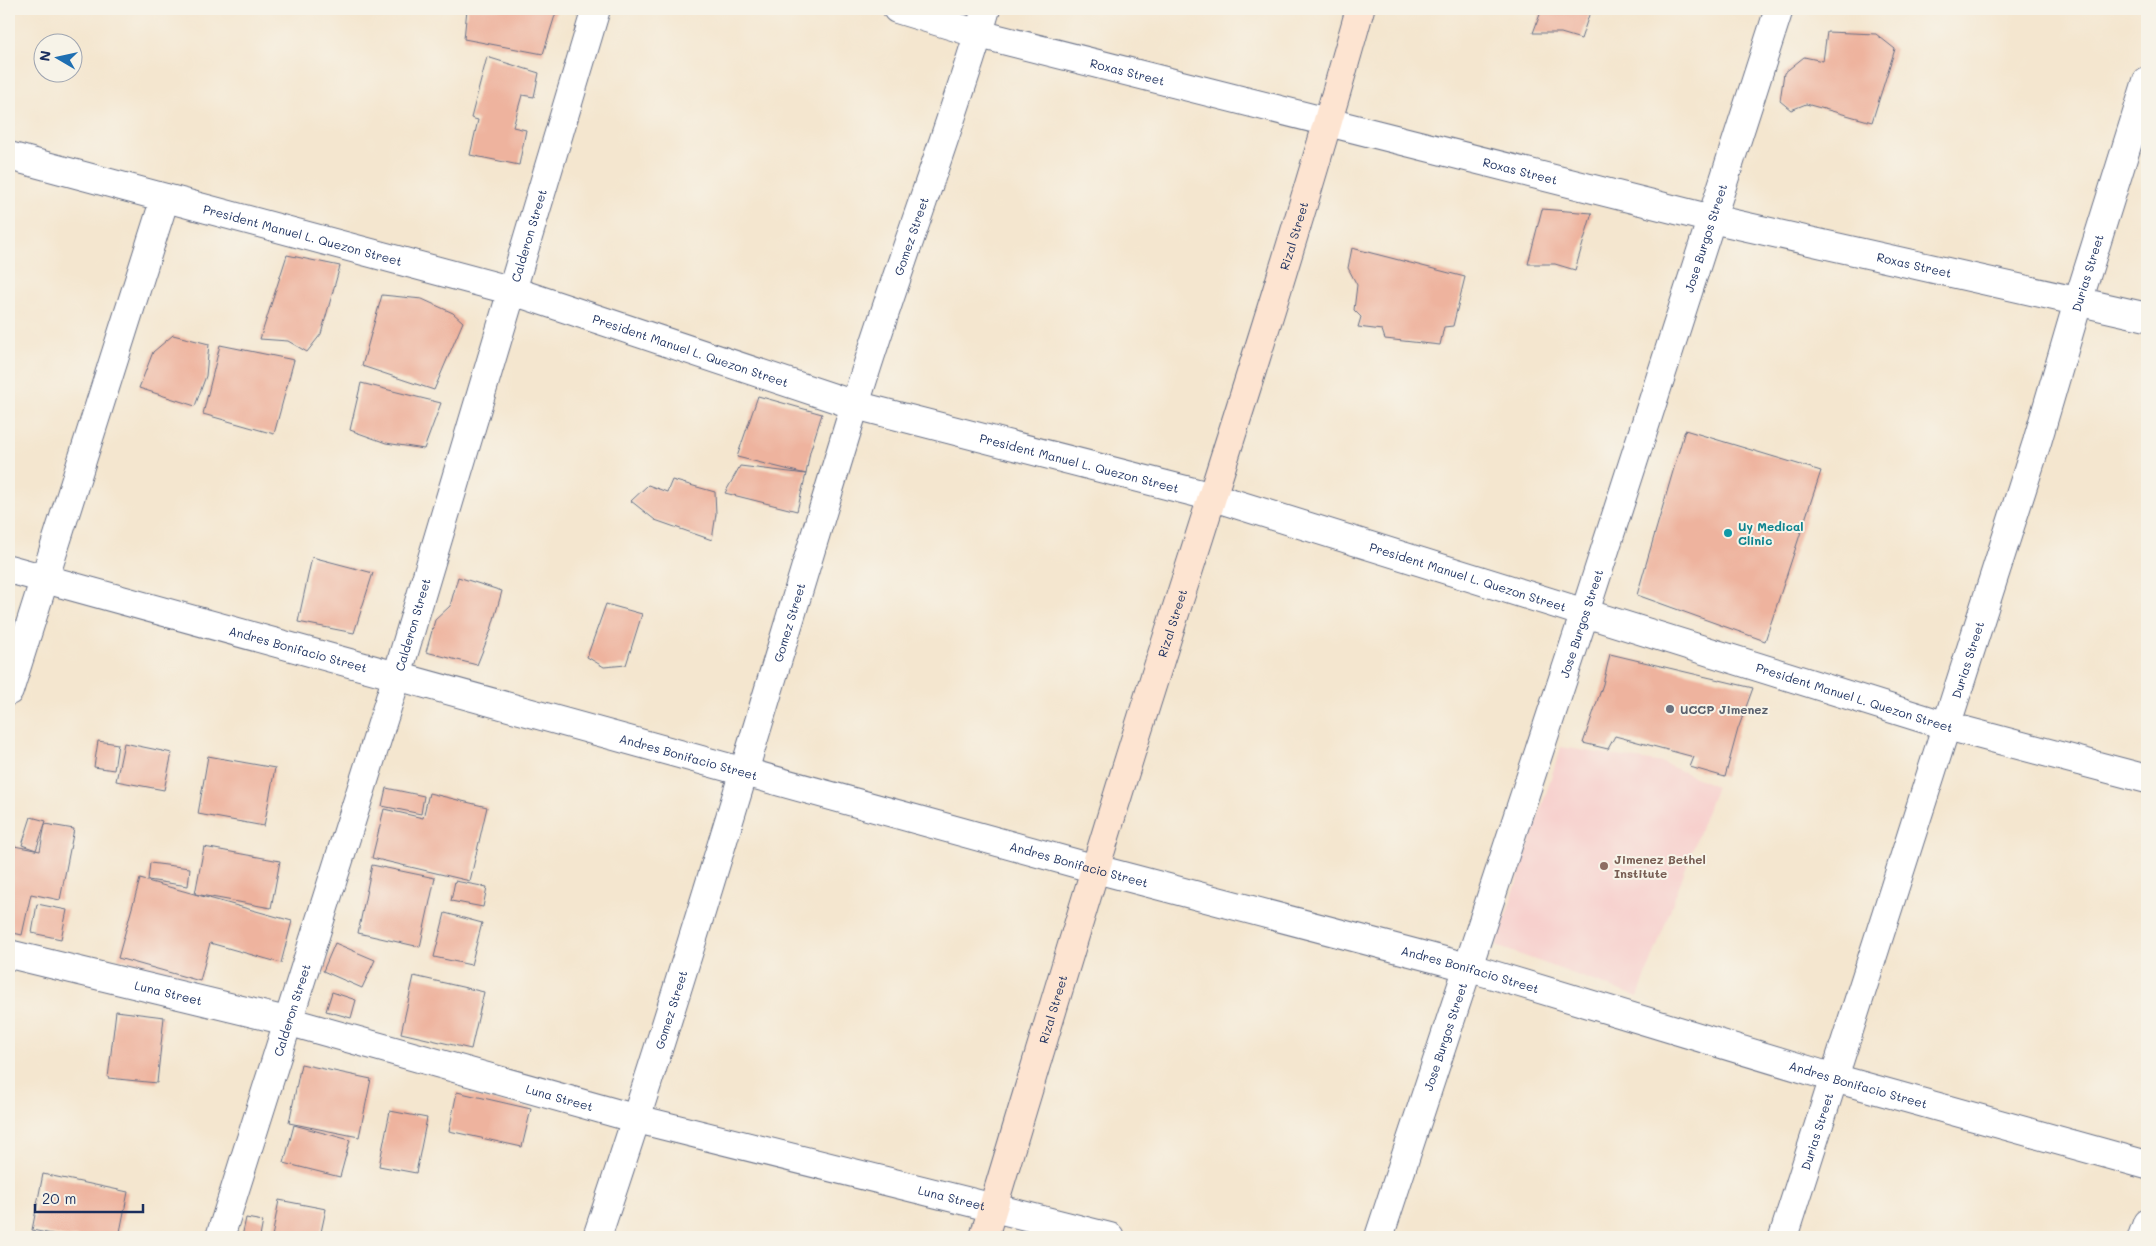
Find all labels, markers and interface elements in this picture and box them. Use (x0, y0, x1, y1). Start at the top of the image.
north arrow (32, 32, 82, 82)
text: N (34, 49, 55, 63)
street label: Roxas Street (1089, 54, 1167, 89)
street label: Roxas Street (1481, 154, 1559, 188)
street label: Jose Burgos Street (1680, 182, 1730, 294)
street label: Calderon Street (507, 187, 550, 284)
street label: Gomez Street (890, 195, 932, 277)
street label: President Manuel L. Quezon Street (201, 200, 404, 269)
street label: Rizal Street (1276, 200, 1312, 272)
street label: Durias Street (2068, 232, 2107, 313)
street label: Roxas Street (1875, 248, 1953, 281)
street label: President Manuel L. Quezon Street (591, 310, 791, 390)
street label: President Manuel L. Quezon Street (978, 429, 1181, 496)
place label: Uy Medical Clinic (1738, 518, 1804, 548)
marker: Uy Medical Clinic (1722, 527, 1734, 539)
street label: President Manuel L. Quezon Street (1368, 538, 1568, 615)
street label: Jose Burgos Street (1556, 567, 1606, 680)
street label: Calderon Street (391, 576, 434, 673)
street label: Gomez Street (770, 581, 808, 664)
street label: Rizal Street (1154, 587, 1190, 659)
street label: Durias Street (1948, 619, 1987, 700)
street label: Andres Bonifacio Street (227, 622, 369, 676)
street label: President Manuel L. Quezon Street (1754, 659, 1955, 735)
place label: UCCP Jimenez (1680, 701, 1768, 717)
marker: UCCP Jimenez (1664, 703, 1676, 715)
street label: Andres Bonifacio Street (618, 730, 760, 783)
street label: Andres Bonifacio Street (1008, 838, 1150, 890)
place label: Jimenez Bethel Institute (1614, 851, 1706, 881)
marker: Jimenez Bethel Institute (1598, 860, 1610, 872)
street label: Andres Bonifacio Street (1399, 942, 1541, 996)
street label: Calderon Street (270, 962, 314, 1058)
street label: Gomez Street (651, 968, 691, 1051)
street label: Rizal Street (1035, 973, 1070, 1045)
street label: Luna Street (133, 977, 204, 1008)
street label: Jose Burgos Street (1420, 980, 1470, 1093)
street label: Andres Bonifacio Street (1787, 1057, 1929, 1112)
street label: Luna Street (524, 1080, 595, 1114)
street label: Durias Street (1797, 1091, 1837, 1172)
scale bar (35, 1181, 142, 1213)
street label: Luna Street (916, 1181, 987, 1214)
text: 20 m (42, 1188, 76, 1208)

